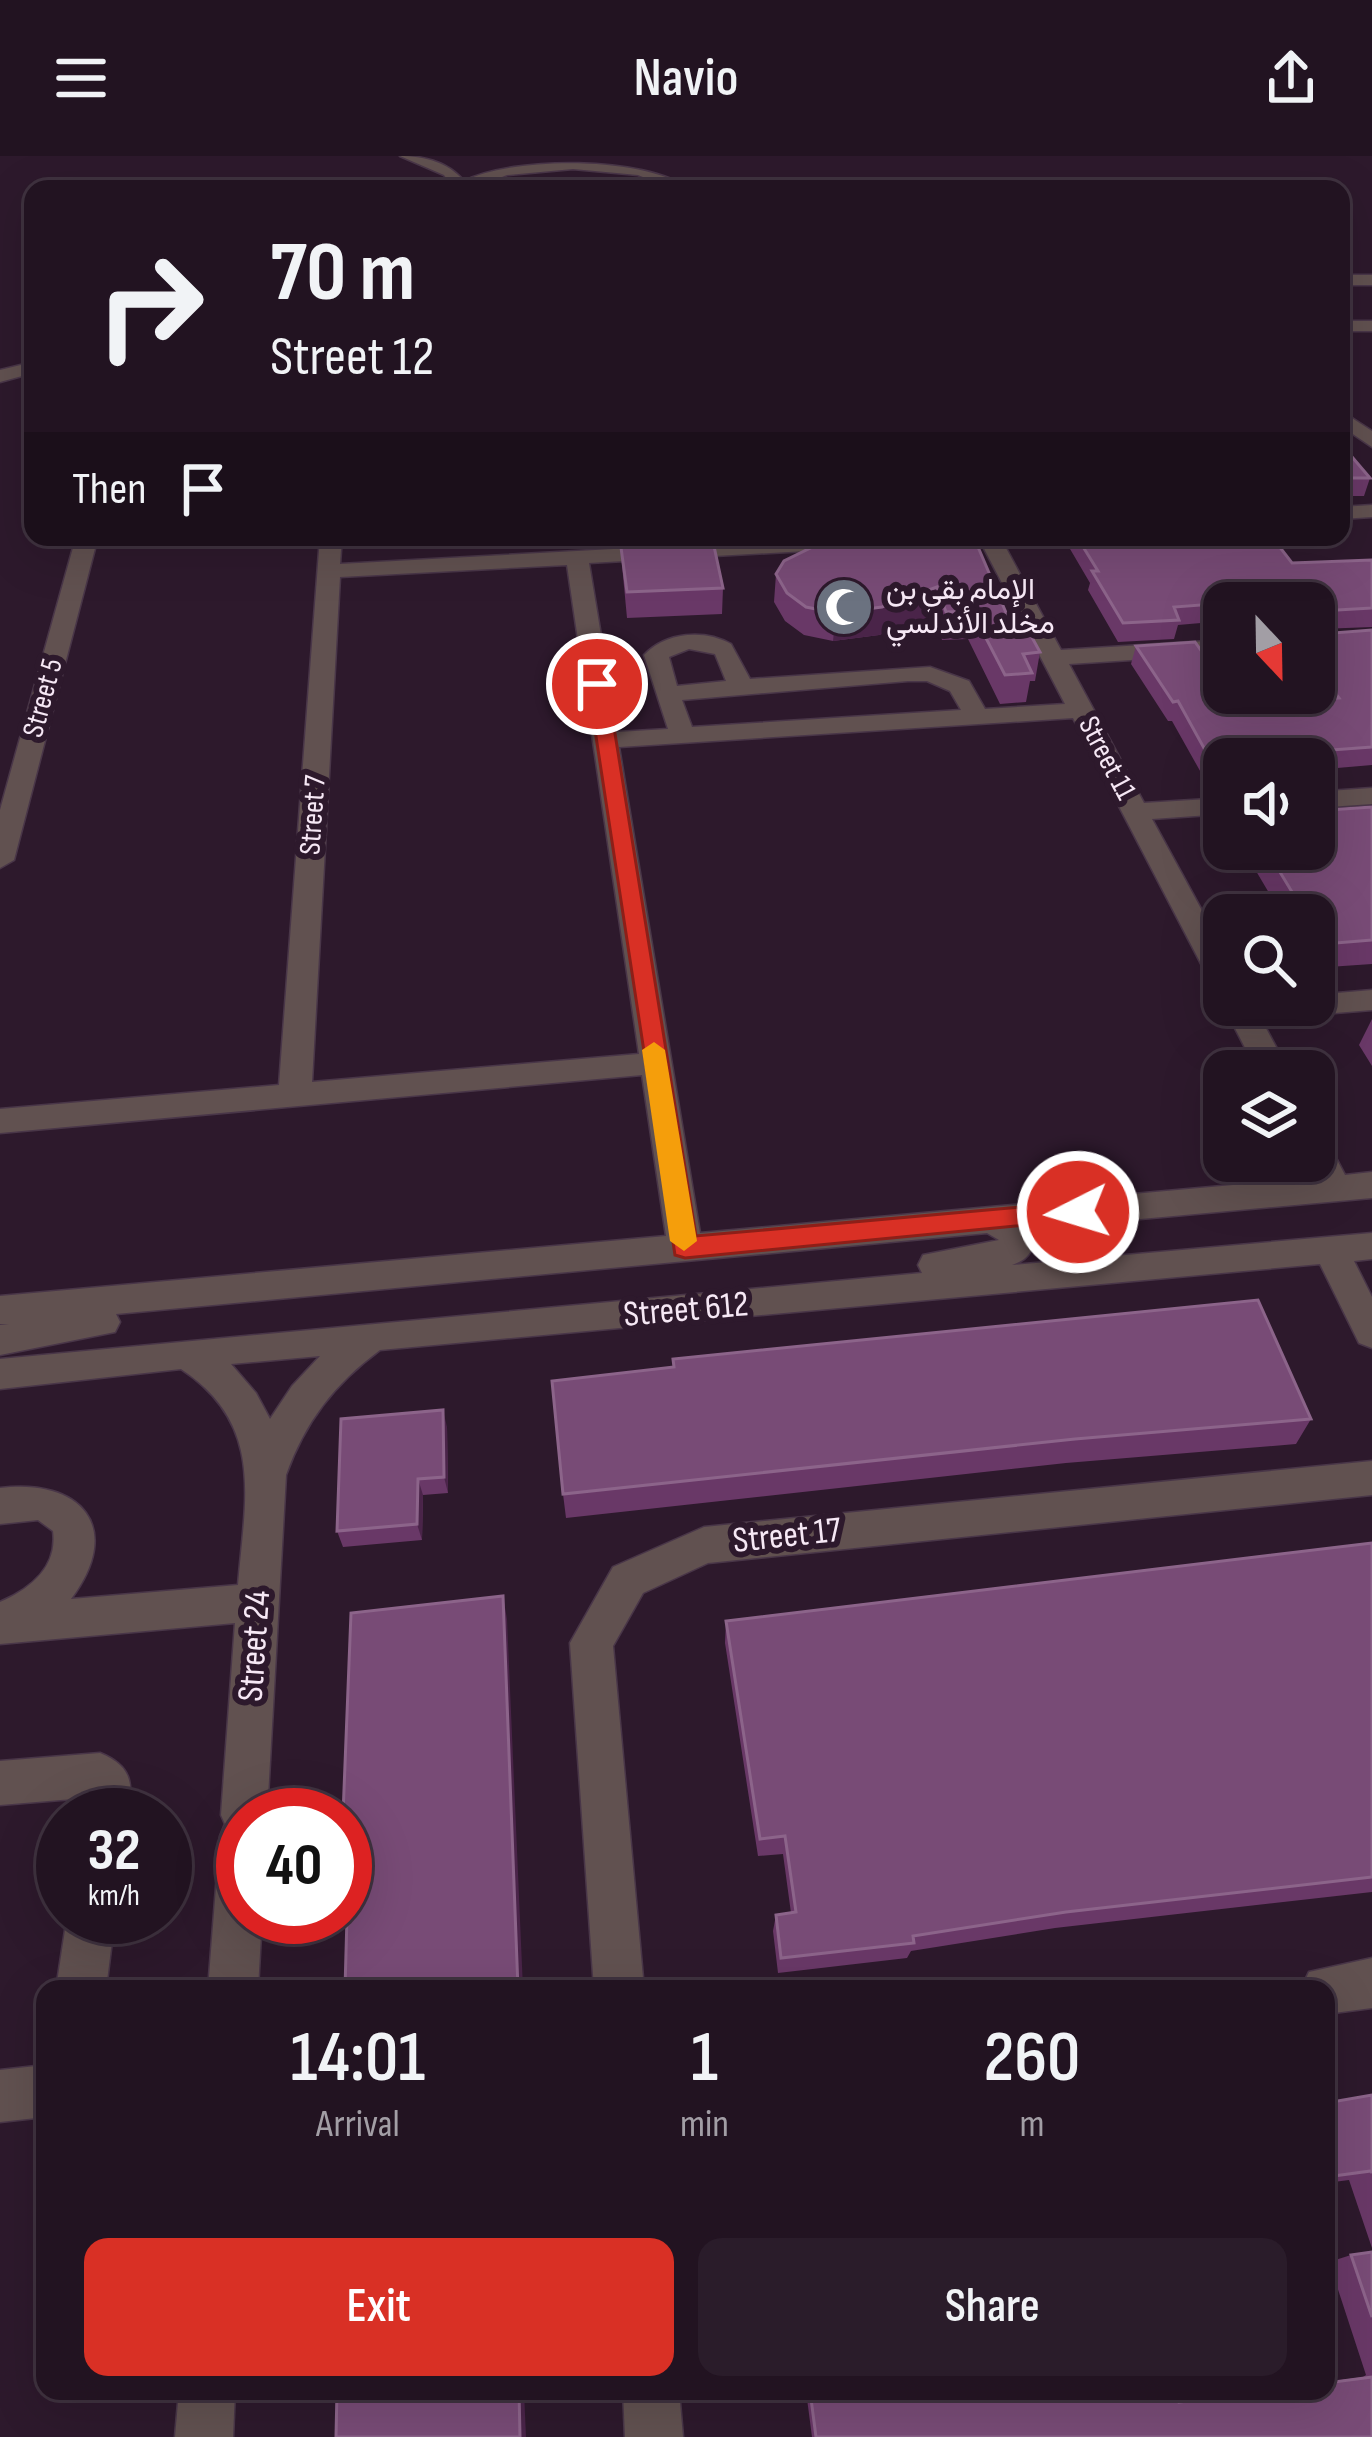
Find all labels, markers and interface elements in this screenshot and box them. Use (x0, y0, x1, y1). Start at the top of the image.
icon: menu (48, 45, 114, 111)
icon: share (1258, 45, 1324, 111)
text: Navio (634, 46, 738, 111)
text: 70 m (270, 223, 415, 324)
icon: right (72, 228, 228, 384)
text: Street 12 (270, 325, 434, 390)
icon: arrive (170, 456, 236, 522)
text: Then (72, 462, 146, 517)
place label: الإمام بقي بن مخلد الأندلسي (886, 572, 1055, 647)
mosque icon: الإمام بقي بن مخلد الأندلسي (813, 576, 875, 638)
north arrow (1203, 582, 1335, 714)
map controls (1203, 582, 1335, 1182)
pin (546, 633, 648, 735)
icon: arrive (564, 651, 630, 717)
street label: Street 5 (15, 655, 71, 741)
street label: Street 11 (1070, 710, 1144, 806)
button: sound (1203, 738, 1335, 870)
street label: Street 7 (292, 774, 334, 856)
button: search (1203, 894, 1335, 1026)
button: layers (1203, 1050, 1335, 1182)
position arrow (1015, 1149, 1141, 1275)
street label: Street 612 (622, 1283, 750, 1337)
street label: Street 17 (731, 1509, 844, 1563)
street label: Street 24 (230, 1589, 280, 1703)
speed limit sign: 40 (216, 1788, 372, 1944)
text: 32 (87, 1815, 141, 1887)
text: km/h (88, 1878, 140, 1914)
text: 14:01 (291, 2015, 425, 2102)
text: 1 (691, 2015, 718, 2102)
text: 260 (983, 2015, 1080, 2102)
text: Arrival (316, 2101, 400, 2148)
text: min (680, 2101, 729, 2148)
text: m (1019, 2101, 1044, 2148)
button: Exit (84, 2238, 674, 2376)
button: Share (698, 2238, 1287, 2376)

